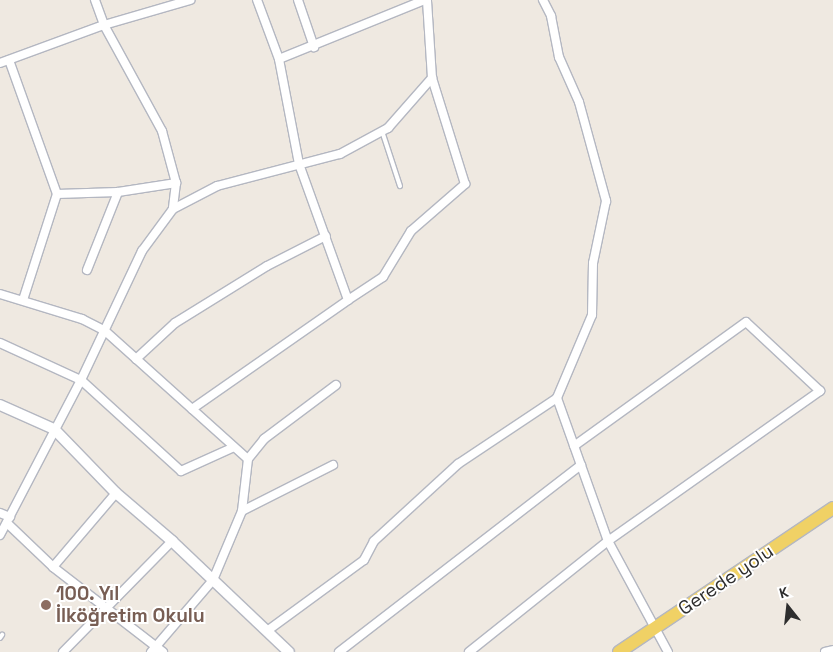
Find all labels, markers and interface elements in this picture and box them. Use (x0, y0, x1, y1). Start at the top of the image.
street label: Gerede yolu (674, 540, 778, 620)
north arrow (763, 582, 813, 632)
place label: 100. Yıl İlköğretim Okulu (56, 583, 205, 627)
text: K (777, 583, 791, 602)
marker: 100. Yıl İlköğretim Okulu (40, 599, 52, 611)

